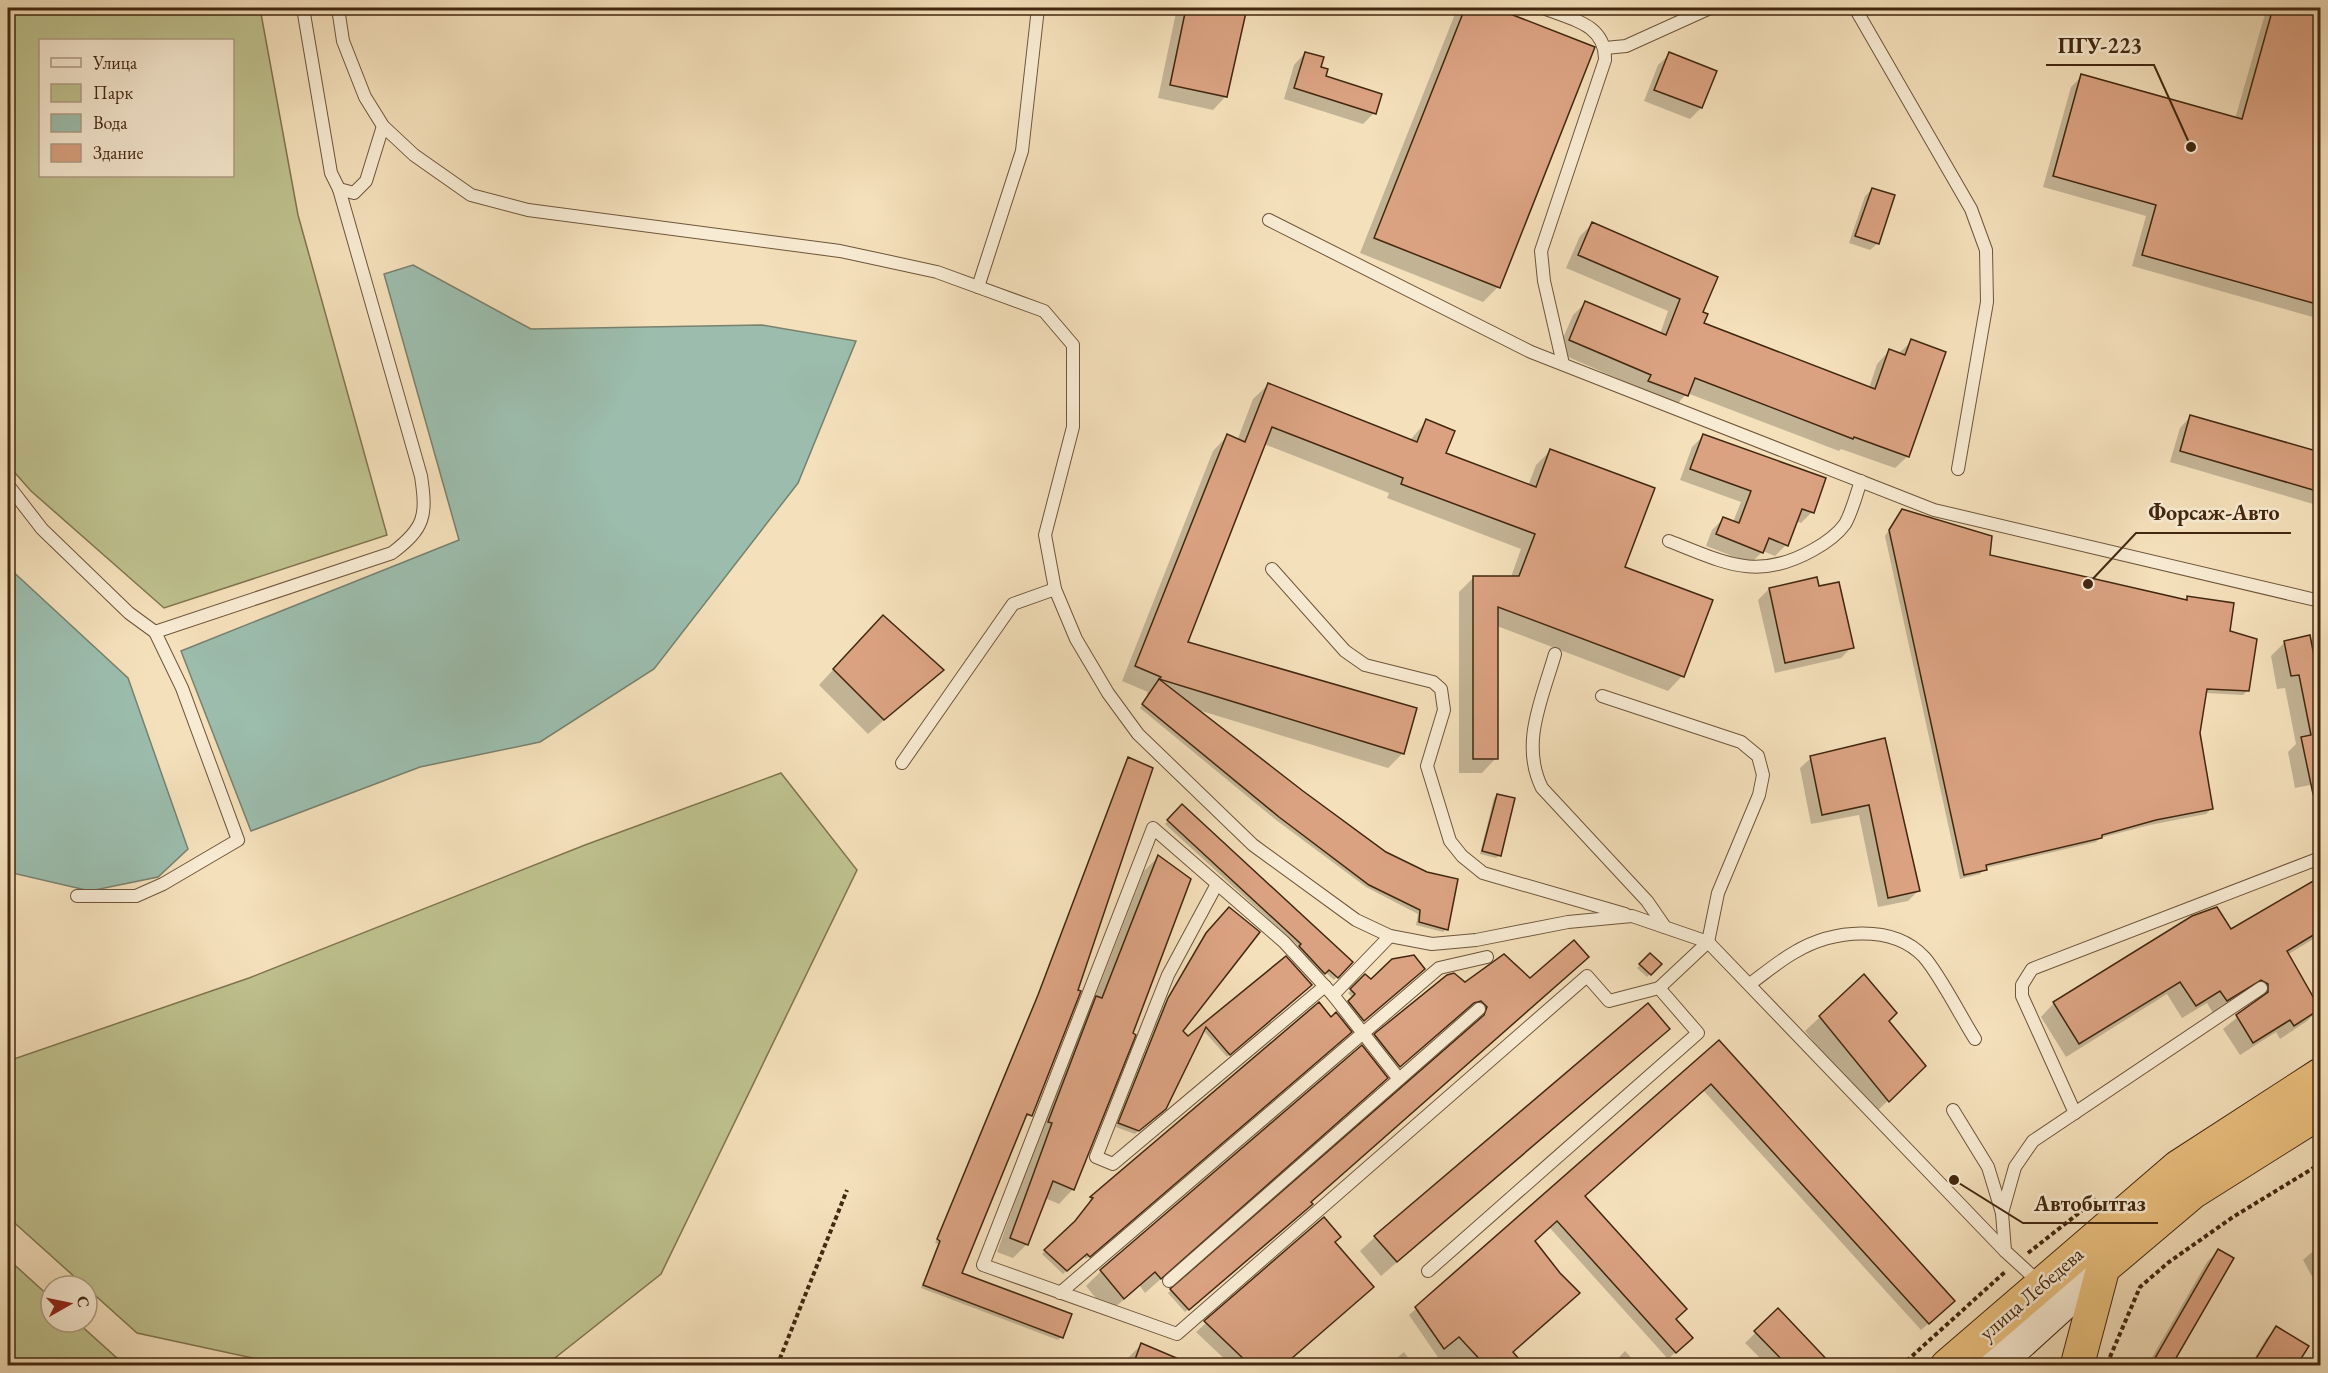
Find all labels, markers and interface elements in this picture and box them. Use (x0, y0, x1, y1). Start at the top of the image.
callout: ПГУ-223 (2046, 25, 2154, 65)
text: ПГУ-223 (2058, 31, 2142, 60)
legend (39, 39, 234, 177)
text: Улица (92, 51, 138, 74)
text: Парк (93, 81, 133, 104)
text: Вода (93, 111, 128, 134)
text: Здание (93, 141, 143, 164)
callout: Форсаж-Авто (2136, 493, 2291, 533)
text: Форсаж-Авто (2148, 498, 2280, 527)
callout: Автобытгаз (2023, 1183, 2158, 1223)
text: Автобытгаз (2033, 1189, 2146, 1218)
street label: улица Лебедева (1973, 1240, 2089, 1346)
north arrow (39, 1274, 99, 1334)
text: С (72, 1294, 95, 1309)

